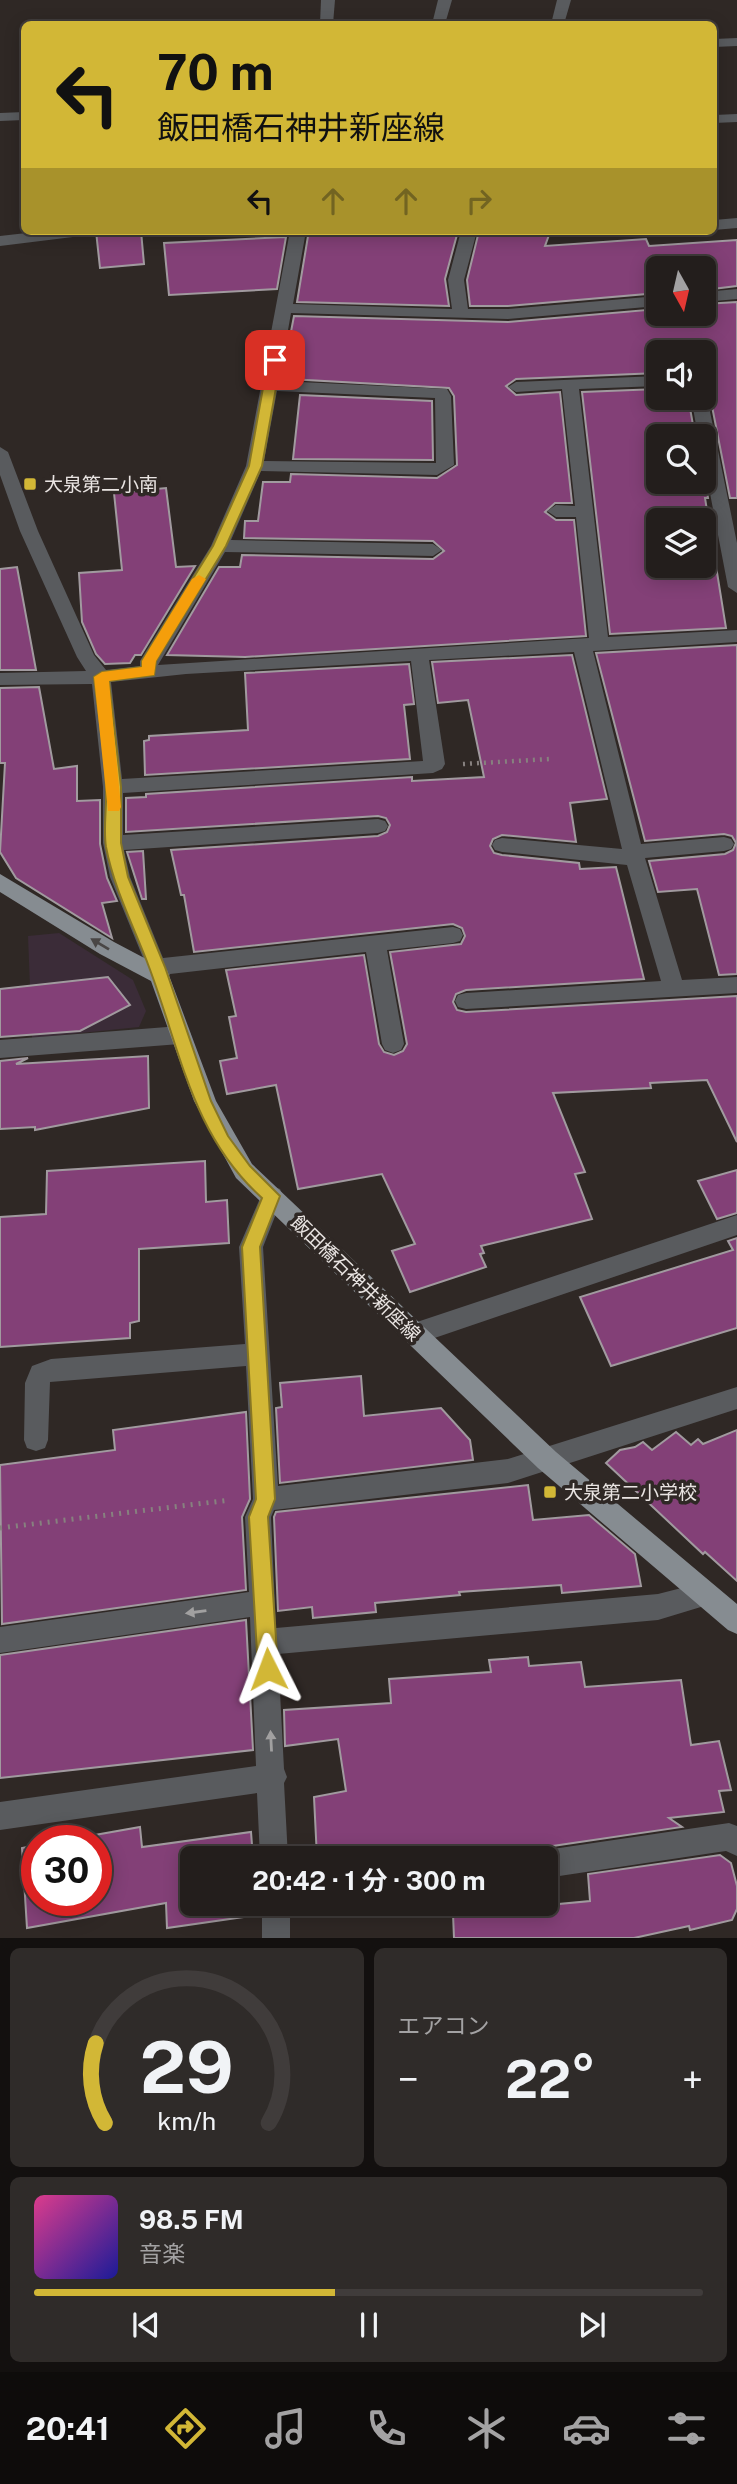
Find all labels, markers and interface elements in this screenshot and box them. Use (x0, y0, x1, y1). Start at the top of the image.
text: 70 m (157, 43, 274, 101)
icon: left (42, 49, 133, 140)
text: 飯田橋石神井新座線 (157, 109, 445, 146)
icon: left (241, 182, 279, 220)
icon: ahead (314, 182, 352, 220)
icon: ahead (387, 182, 425, 220)
icon: right (460, 182, 498, 220)
north arrow (646, 256, 716, 326)
map controls (646, 256, 716, 578)
pin (245, 330, 305, 390)
button: sound (646, 340, 716, 410)
icon: arrive (256, 341, 294, 379)
button: search (646, 424, 716, 494)
place label: 大泉第二小南 (44, 473, 158, 495)
marker: 大泉第二小南 (22, 476, 38, 492)
button: layers (646, 508, 716, 578)
one-way arrow (90, 937, 110, 950)
street label: 飯田橋石神井新座線 (287, 1211, 425, 1345)
place label: 大泉第二小学校 (564, 1481, 697, 1503)
marker: 大泉第二小学校 (542, 1484, 558, 1500)
one-way arrow (185, 1607, 207, 1618)
position arrow (231, 1632, 305, 1706)
one-way arrow (265, 1730, 276, 1752)
speed limit sign: 30 (21, 1825, 112, 1916)
text: 20:42 · 1 分 · 300 m (252, 1865, 486, 1896)
text: エアコン (398, 2012, 490, 2039)
text: 29 (140, 2025, 234, 2110)
text: 22° (505, 2049, 596, 2110)
text: − (398, 2057, 419, 2102)
text: + (682, 2057, 703, 2102)
text: km/h (157, 2106, 216, 2136)
text: 98.5 FM (139, 2204, 244, 2235)
text: 音楽 (139, 2240, 185, 2267)
icon: previous (127, 2306, 165, 2344)
icon: pause (350, 2306, 388, 2344)
icon: next (573, 2306, 611, 2344)
icon: directions (161, 2404, 210, 2453)
icon: music (261, 2404, 310, 2453)
icon: phone (362, 2404, 411, 2453)
icon: climate (462, 2404, 511, 2453)
icon: car (562, 2404, 611, 2453)
icon: filters (662, 2404, 711, 2453)
text: 20:41 (26, 2410, 110, 2447)

